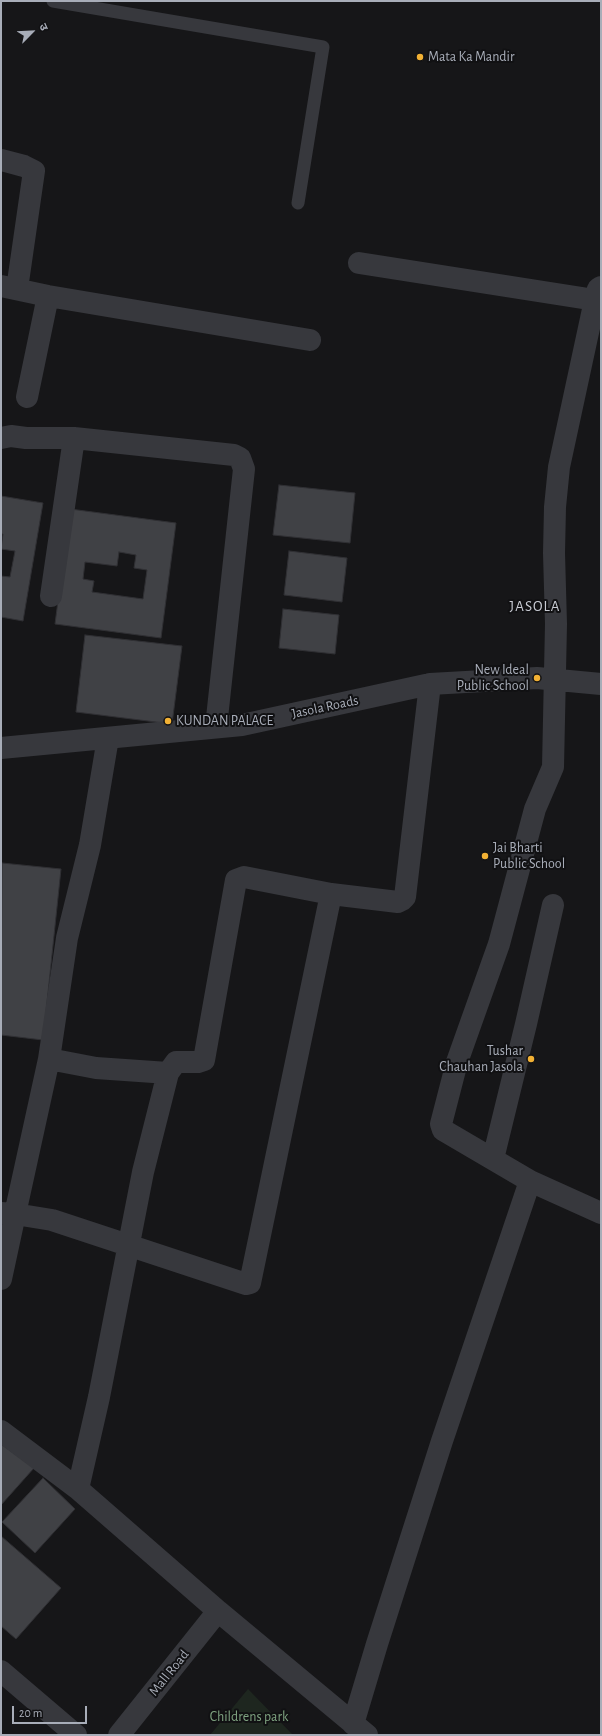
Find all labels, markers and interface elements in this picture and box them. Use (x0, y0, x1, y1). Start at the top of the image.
north arrow (12, 12, 52, 52)
text: उ (37, 22, 50, 32)
place label: Mata Ka Mandir (428, 49, 515, 65)
marker: Mata Ka Mandir (415, 52, 425, 62)
district label: JASOLA (510, 597, 560, 615)
place label: New Ideal Public School (457, 662, 529, 694)
marker: New Ideal Public School (532, 673, 542, 683)
street label: Jasola Roads (290, 692, 360, 722)
place label: KUNDAN PALACE (176, 713, 273, 729)
marker: KUNDAN PALACE (163, 716, 173, 726)
place label: Jai Bharti Public School (493, 840, 565, 872)
marker: Jai Bharti Public School (480, 851, 490, 861)
place label: Tushar Chauhan Jasola (439, 1043, 523, 1076)
marker: Tushar Chauhan Jasola (526, 1054, 536, 1064)
street label: Mall Road (145, 1647, 193, 1699)
scale bar (14, 1698, 89, 1724)
text: 20 m (19, 1707, 42, 1719)
park label: Childrens park (210, 1709, 288, 1725)

